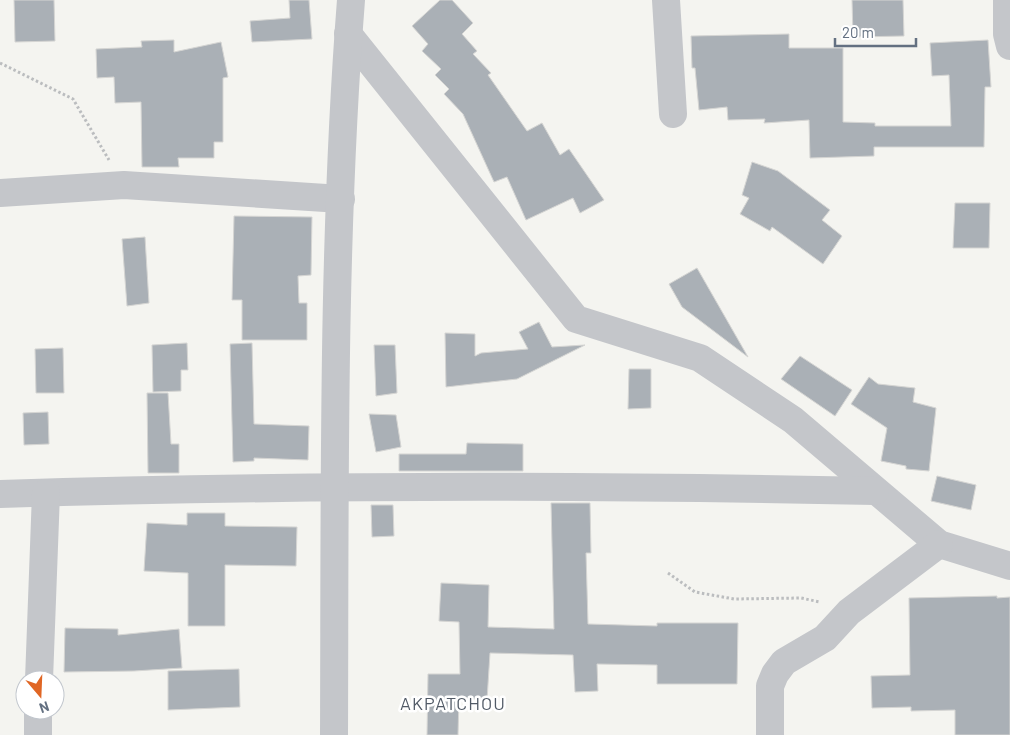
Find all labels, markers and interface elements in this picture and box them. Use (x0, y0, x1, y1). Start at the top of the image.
scale bar (835, 15, 916, 47)
text: 20 m (842, 23, 874, 41)
north arrow (15, 670, 65, 720)
district label: AKPATCHOU (400, 692, 506, 714)
text: N (37, 698, 52, 717)

